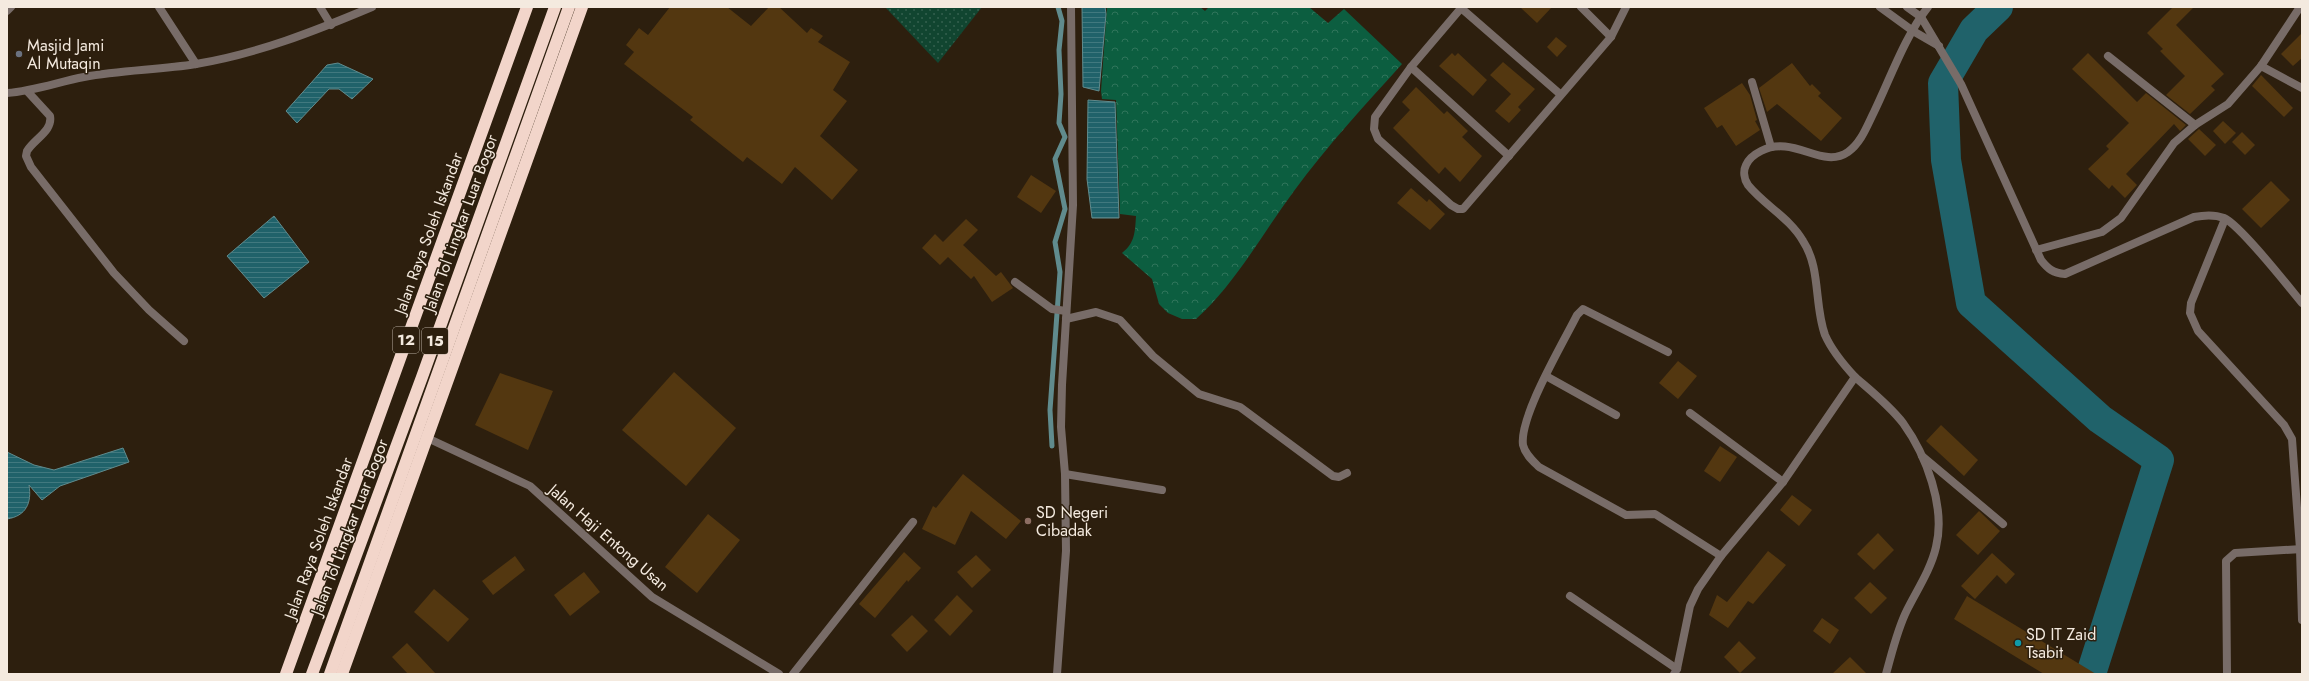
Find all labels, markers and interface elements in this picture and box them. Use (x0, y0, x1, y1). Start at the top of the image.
place label: Masjid Jami Al Mutaqin (27, 34, 104, 75)
marker: Masjid Jami Al Mutaqin (14, 49, 24, 59)
street label: Jalan Tol Lingkar Luar Bogor (417, 131, 503, 317)
street label: Jalan Raya Soleh Iskandar (388, 149, 469, 319)
road number: 12 (393, 327, 419, 353)
road number: 15 (422, 328, 448, 354)
street label: Jalan Tol Lingkar Luar Bogor (304, 435, 394, 621)
street label: Jalan Raya Soleh Iskandar (278, 454, 359, 624)
street label: Jalan Haji Entong Usan (542, 477, 674, 596)
place label: SD Negeri Cibadak (1036, 501, 1108, 542)
marker: SD Negeri Cibadak (1023, 516, 1033, 526)
place label: SD IT Zaid Tsabit (2026, 623, 2096, 664)
marker: SD IT Zaid Tsabit (2013, 638, 2023, 648)

